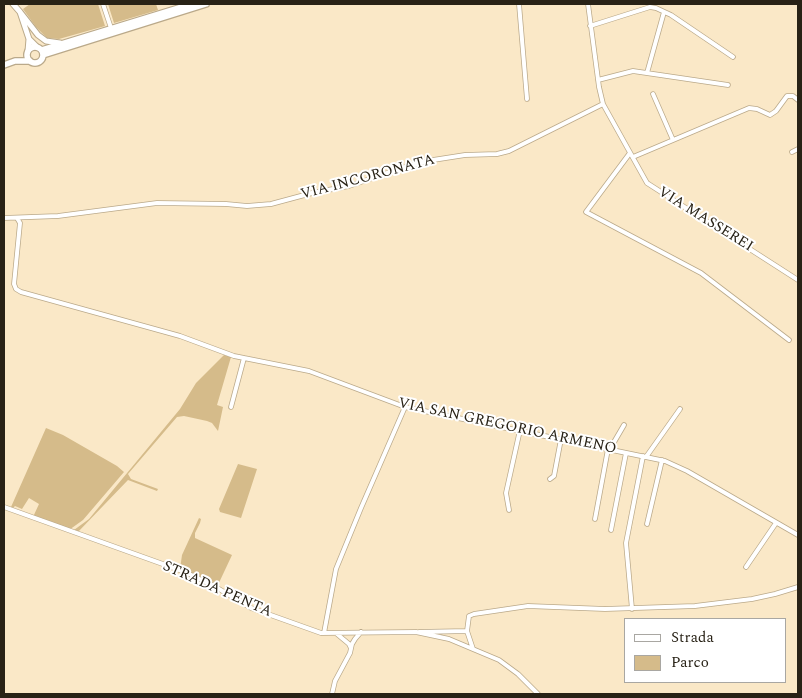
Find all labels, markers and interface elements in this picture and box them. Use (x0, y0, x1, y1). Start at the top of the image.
street label: VIA INCORONATA (299, 151, 437, 205)
street label: VIA MASSEREI (654, 184, 756, 256)
street label: VIA SAN GREGORIO ARMENO (396, 395, 618, 459)
street label: STRADA PENTA (160, 558, 274, 622)
legend (624, 618, 787, 683)
text: Strada (671, 626, 714, 649)
text: Parco (671, 651, 709, 674)

